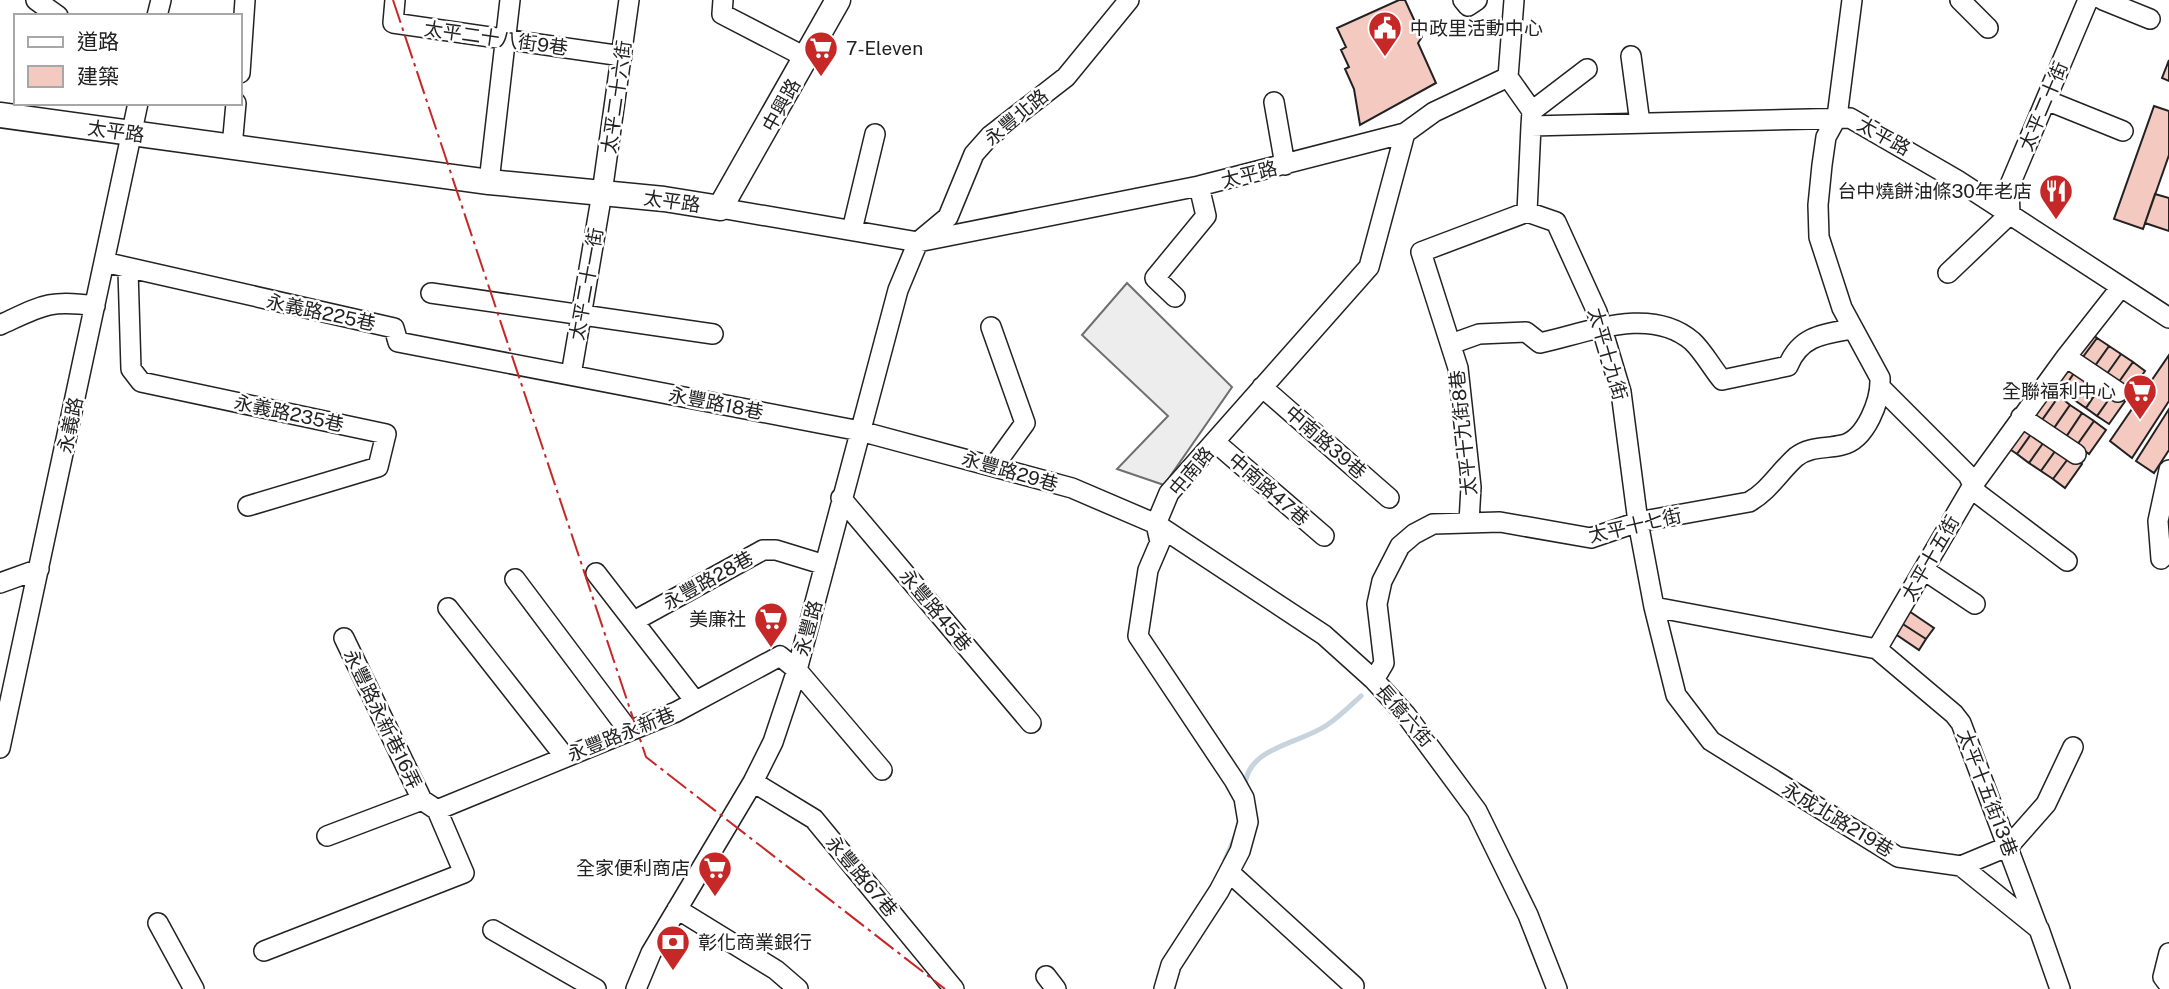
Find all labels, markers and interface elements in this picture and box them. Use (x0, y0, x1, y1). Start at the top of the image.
public building icon: 中政里活動中心 (1366, 9, 1404, 58)
legend (14, 14, 242, 105)
street label: 太平二十八街9巷 (423, 17, 569, 59)
place label: 中政里活動中心 (1410, 17, 1543, 39)
text: 道路 (77, 29, 119, 54)
supermarket icon: 7-Eleven (802, 29, 840, 78)
place label: 7-Eleven (846, 37, 923, 59)
street label: 太平二十六街 (597, 39, 635, 155)
street label: 太平二十街 (2014, 58, 2072, 154)
text: 建築 (77, 64, 119, 89)
street label: 中興路 (758, 75, 804, 135)
street label: 永豐北路 (980, 84, 1052, 150)
street label: 太平路 (1854, 113, 1914, 159)
street label: 太平路 (86, 116, 146, 146)
street label: 太平路 (1219, 156, 1279, 192)
restaurant icon: 台中燒餅油條30年老店 (2037, 172, 2075, 221)
place label: 台中燒餅油條30年老店 (1838, 180, 2032, 202)
street label: 太平路 (642, 186, 702, 216)
street label: 太平二十一街 (565, 226, 607, 342)
street label: 永義路225巷 (265, 290, 377, 334)
street label: 太平十九街 (1584, 305, 1632, 403)
street label: 太平十九街8巷 (1445, 369, 1481, 497)
supermarket icon: 全聯福利中心 (2121, 372, 2159, 421)
place label: 全聯福利中心 (2002, 380, 2116, 402)
street label: 永豐路18巷 (667, 383, 765, 423)
street label: 永義路235巷 (232, 391, 346, 435)
street label: 永義路 (53, 395, 87, 455)
street label: 中南路39巷 (1281, 401, 1371, 483)
street label: 中南路 (1164, 442, 1218, 500)
street label: 永豐路29巷 (959, 447, 1061, 495)
street label: 中南路47巷 (1224, 448, 1314, 530)
street label: 太平十七街 (1586, 504, 1684, 546)
street label: 太平十五街 (1897, 511, 1963, 605)
street label: 永豐路28巷 (659, 546, 757, 614)
street label: 永豐路45巷 (895, 565, 977, 655)
street label: 永豐路 (790, 598, 826, 658)
supermarket icon: 美廉社 (752, 600, 790, 649)
place label: 美廉社 (689, 608, 746, 630)
street label: 永豐路永新巷16弄 (340, 646, 426, 792)
street label: 長億六街 (1372, 679, 1438, 751)
street label: 永豐路永新巷 (564, 702, 678, 766)
street label: 太平十五街13巷 (1954, 727, 2022, 859)
street label: 永成北路219巷 (1778, 777, 1898, 861)
street label: 永豐路67巷 (822, 831, 902, 921)
supermarket icon: 全家便利商店 (696, 849, 734, 898)
place label: 全家便利商店 (576, 857, 690, 879)
bank icon: 彰化商業銀行 (654, 923, 692, 972)
place label: 彰化商業銀行 (698, 931, 812, 953)

